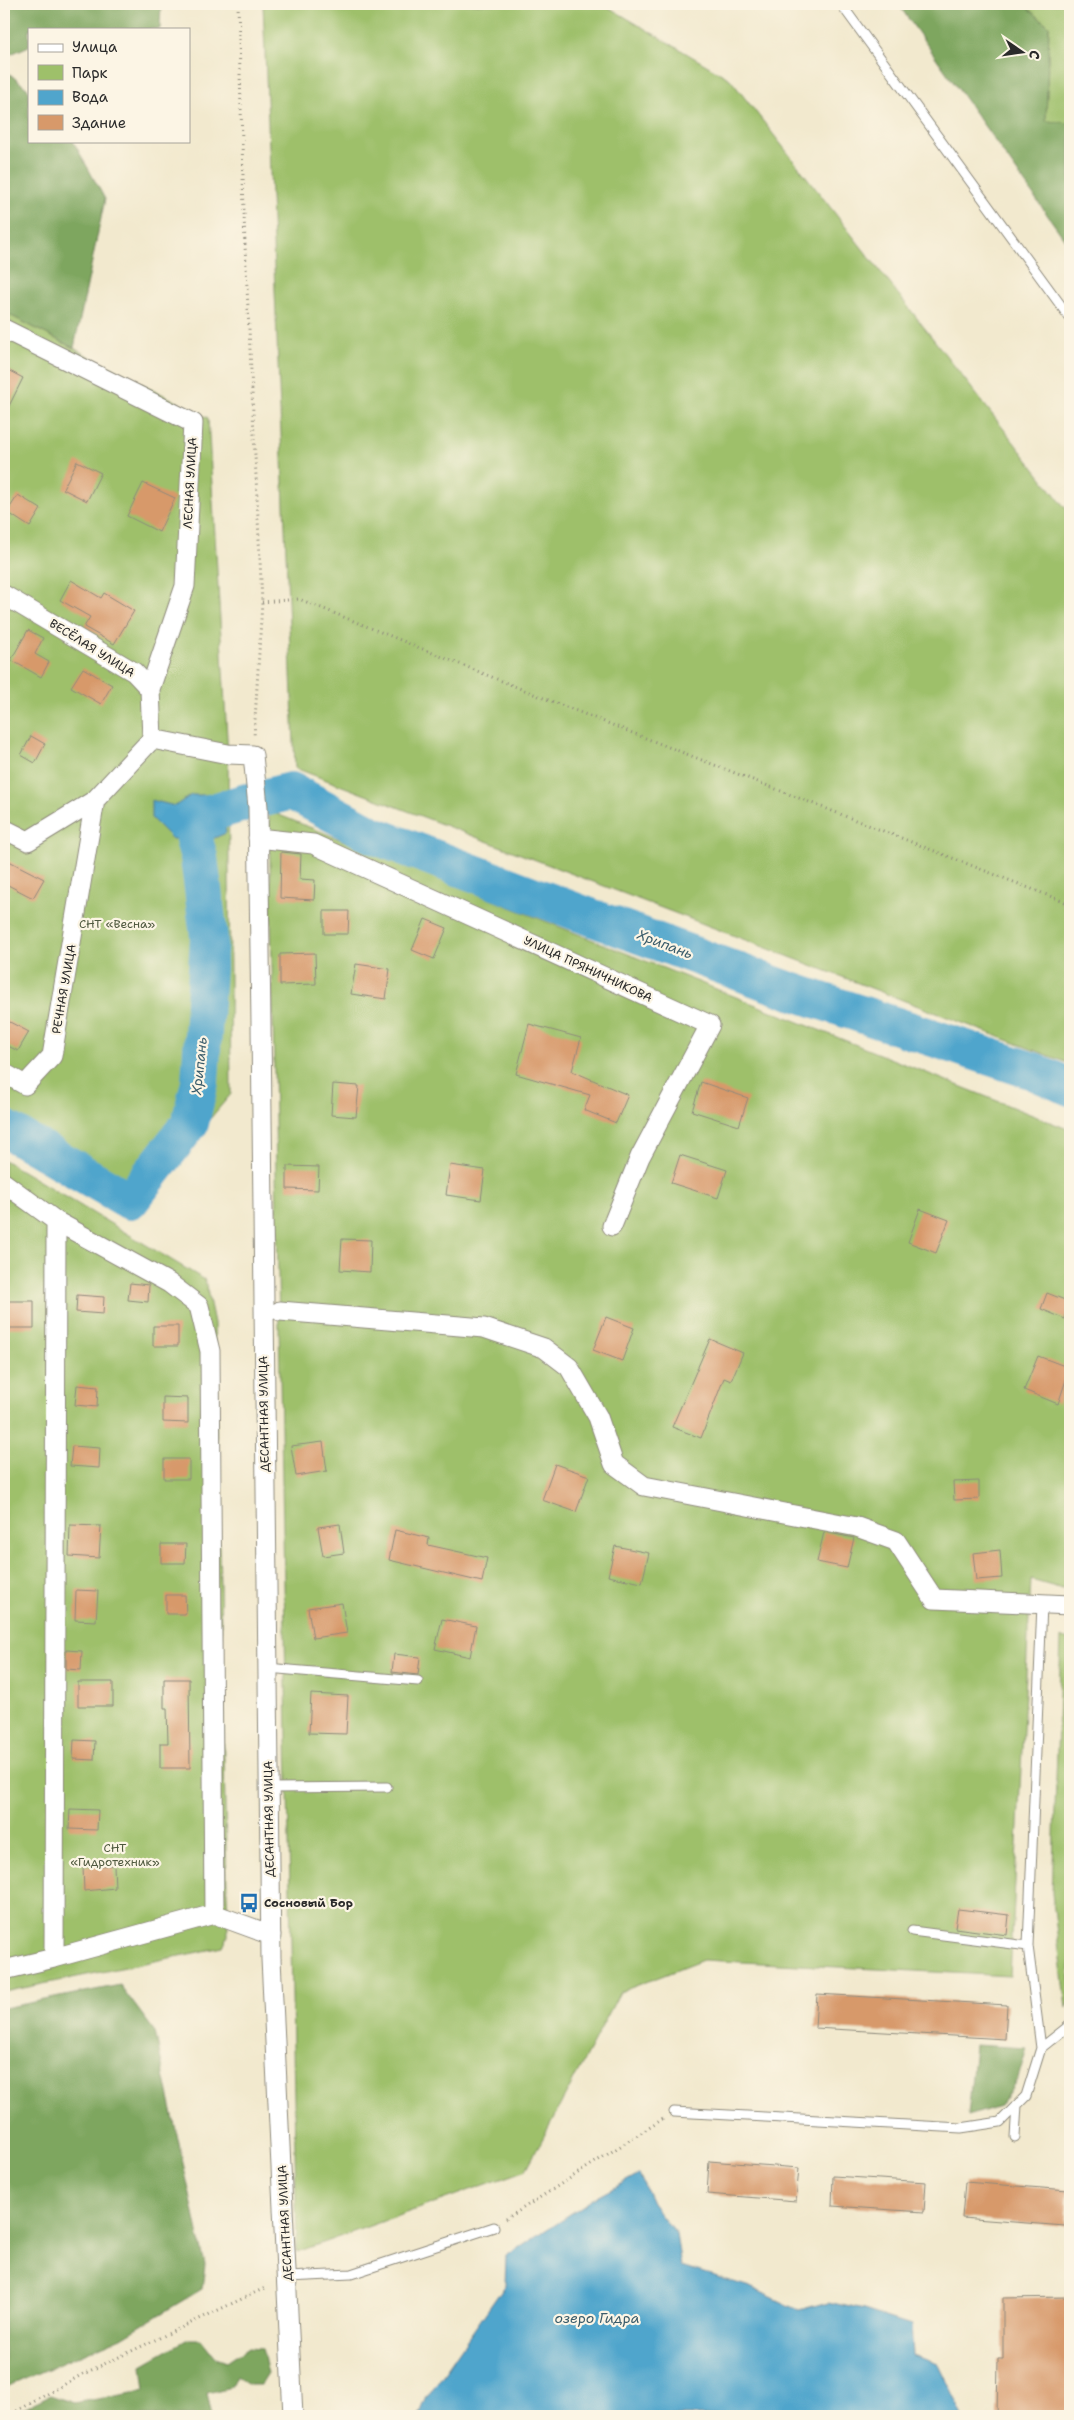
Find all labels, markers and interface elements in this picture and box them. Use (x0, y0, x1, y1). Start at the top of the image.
legend (28, 28, 190, 142)
north arrow (996, 28, 1046, 78)
text: Улица (72, 37, 118, 57)
text: С (1025, 49, 1044, 61)
text: Парк (72, 63, 108, 83)
text: Вода (72, 87, 109, 107)
text: Здание (72, 113, 126, 133)
street label: ЛЕСНАЯ УЛИЦА (180, 437, 200, 529)
street label: ВЕСЁЛАЯ УЛИЦА (46, 615, 138, 681)
park label: СНТ «Весна» (79, 916, 155, 932)
water label: Хрипань (634, 925, 695, 963)
street label: УЛИЦА ПРЯНИЧНИКОВА (521, 932, 655, 1006)
street label: РЕЧНАЯ УЛИЦА (48, 943, 80, 1035)
water label: Хрипань (187, 1036, 211, 1097)
street label: ДЕСАНТНАЯ УЛИЦА (255, 1355, 273, 1472)
street label: ДЕСАНТНАЯ УЛИЦА (260, 1760, 278, 1877)
park label: СНТ «Гидротехник» (70, 1840, 160, 1870)
bus stop icon: Сосновый Бор (238, 1892, 260, 1914)
place label: Сосновый Бор (264, 1895, 353, 1911)
street label: ДЕСАНТНАЯ УЛИЦА (274, 2164, 296, 2282)
water label: озеро Гидра (555, 2309, 639, 2327)

